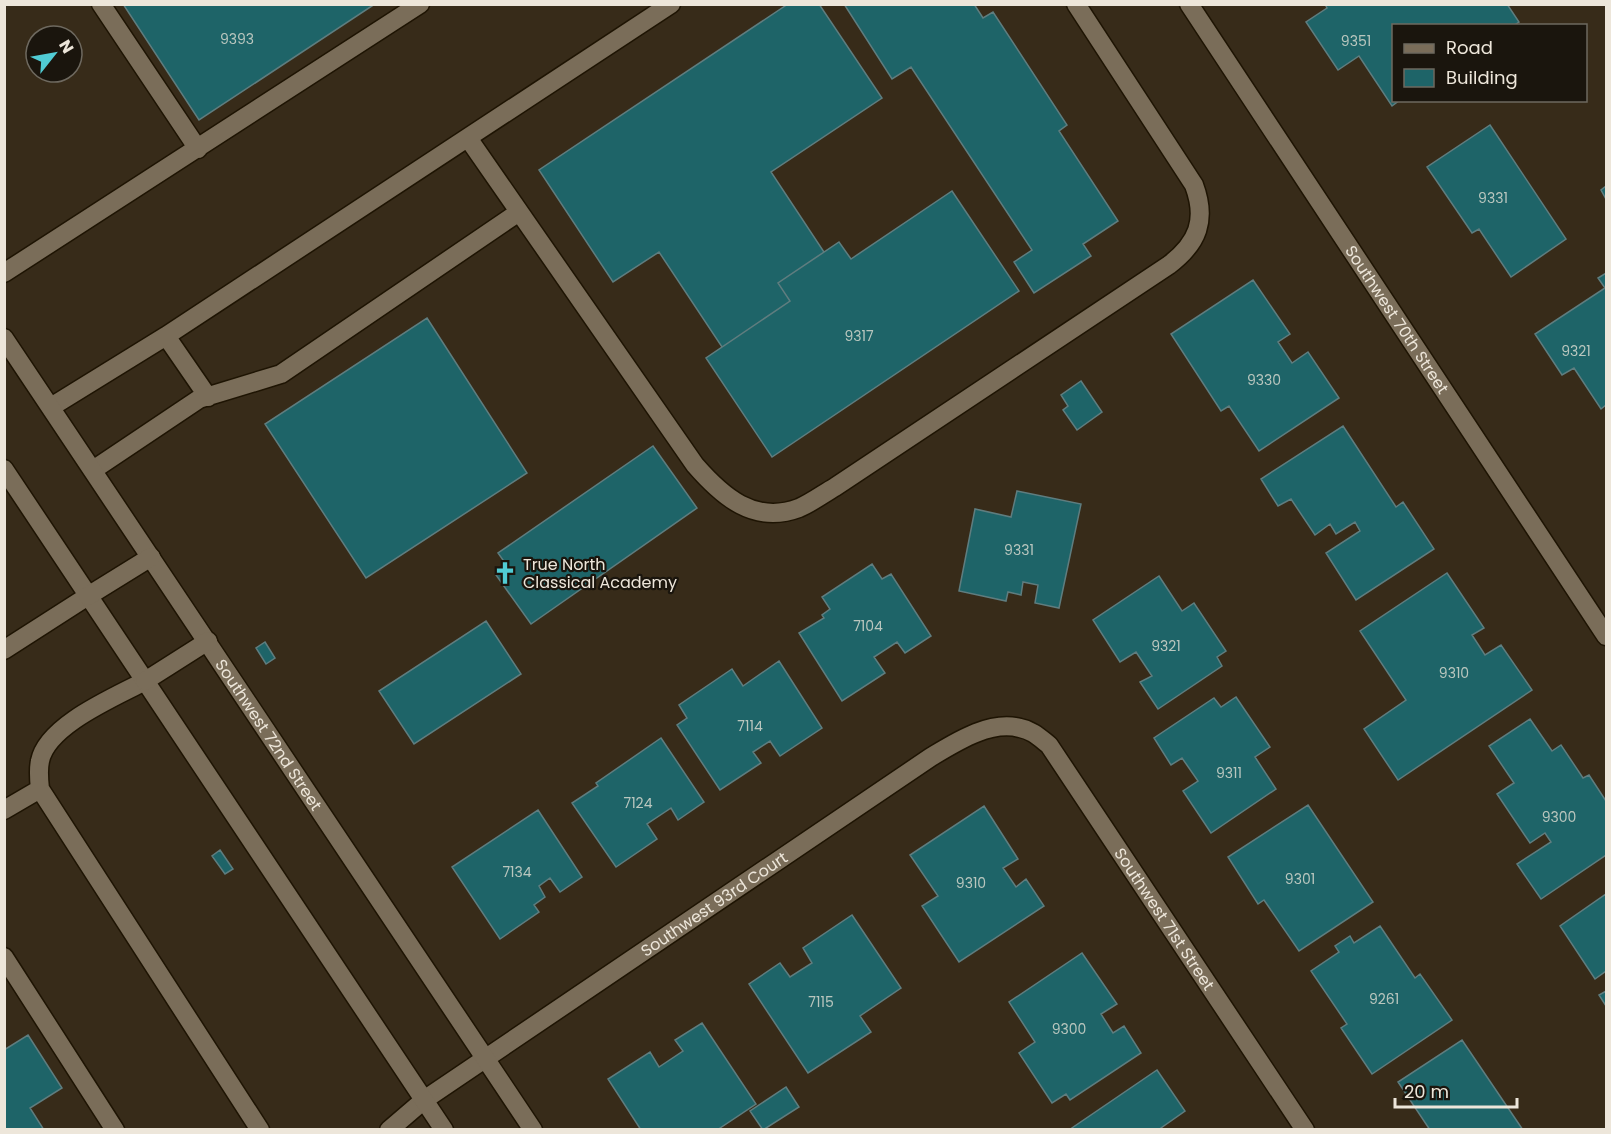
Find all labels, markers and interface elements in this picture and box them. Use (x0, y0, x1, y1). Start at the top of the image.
north arrow (24, 24, 84, 84)
legend (1392, 24, 1587, 102)
house number: 9393 (220, 29, 254, 49)
house number: 9351 (1341, 31, 1371, 51)
text: N (53, 35, 79, 58)
text: Road (1446, 35, 1493, 60)
text: Building (1446, 65, 1518, 90)
house number: 9331 (1478, 188, 1508, 208)
street label: Southwest 70th Street (1339, 241, 1454, 399)
house number: 9317 (844, 326, 874, 346)
house number: 9321 (1561, 341, 1591, 361)
house number: 9330 (1247, 370, 1281, 390)
house number: 9331 (1004, 540, 1034, 560)
place label: True North Classical Academy (523, 553, 677, 594)
church icon: True North Classical Academy (492, 560, 518, 586)
house number: 7104 (853, 616, 883, 636)
house number: 9321 (1151, 636, 1181, 656)
street label: Southwest 72nd Street (210, 655, 328, 815)
house number: 9310 (1439, 663, 1469, 683)
house number: 7114 (737, 716, 763, 736)
house number: 9311 (1216, 763, 1242, 783)
house number: 7124 (624, 793, 653, 813)
house number: 9300 (1542, 807, 1576, 827)
street label: Southwest 71st Street (1108, 843, 1220, 995)
street label: Southwest 93rd Court (636, 846, 792, 962)
house number: 7134 (502, 862, 532, 882)
house number: 9301 (1285, 869, 1315, 889)
house number: 9310 (956, 873, 986, 893)
house number: 9261 (1369, 989, 1399, 1009)
house number: 7115 (808, 992, 834, 1012)
house number: 9300 (1052, 1019, 1086, 1039)
scale bar (1395, 1071, 1516, 1109)
text: 20 m (1404, 1079, 1449, 1104)

